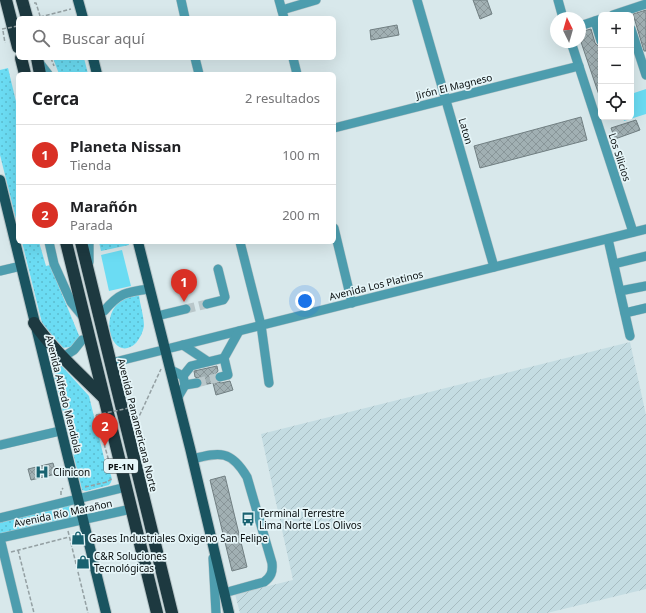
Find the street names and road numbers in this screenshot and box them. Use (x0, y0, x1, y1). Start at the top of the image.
street label: Jirón El Magneso (413, 70, 494, 103)
street label: Laton (456, 116, 476, 146)
street label: Los Silicios (606, 131, 634, 183)
street label: Avenida Los Platinos (328, 267, 425, 303)
street label: Avenida Alfredo Mendiola (43, 334, 85, 454)
street label: Avenida Panamericana Norte (115, 357, 161, 494)
road number: PE-1N (104, 459, 138, 473)
street label: Avenida Río Marañon (12, 496, 114, 530)

